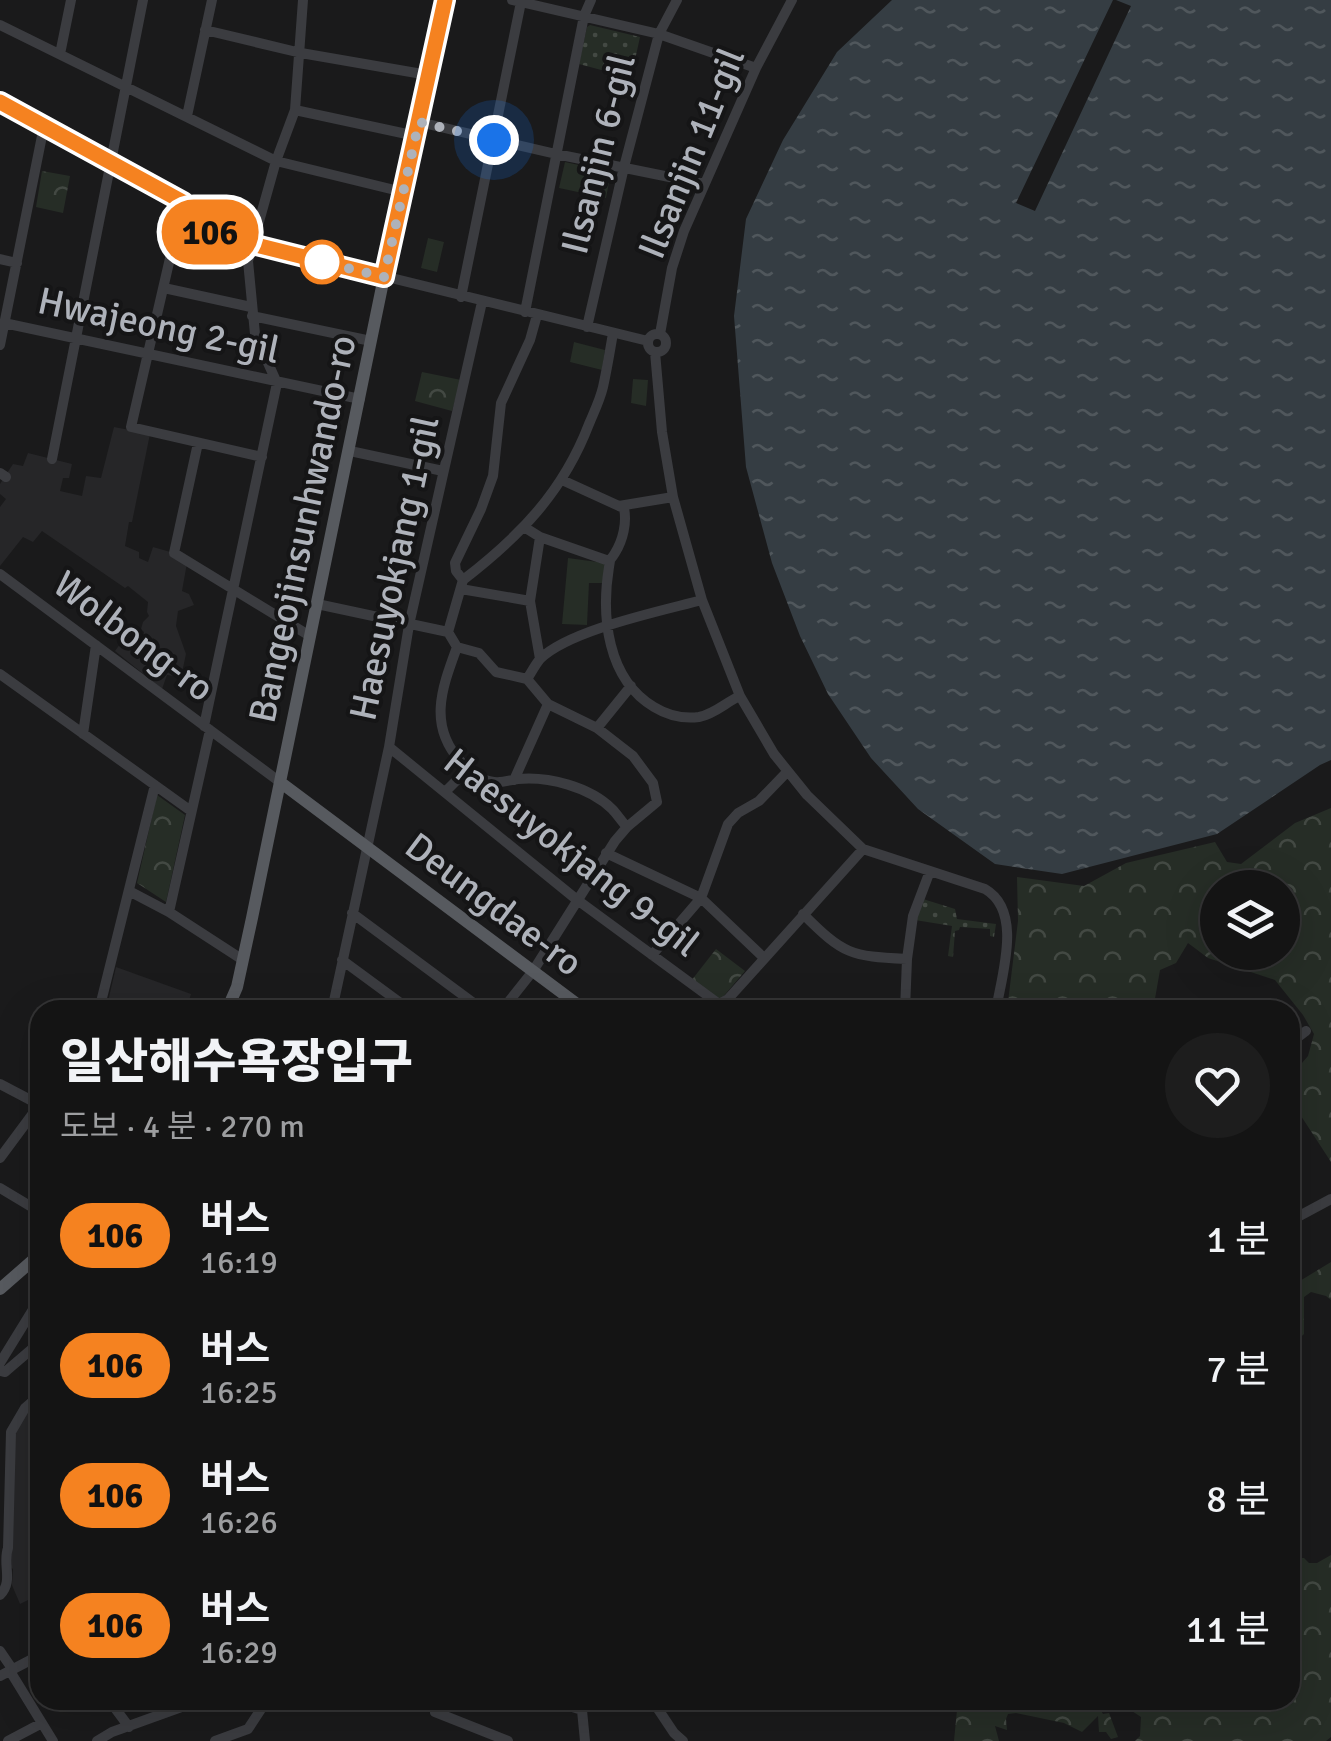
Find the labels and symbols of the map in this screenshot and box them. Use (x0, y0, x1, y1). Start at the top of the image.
street label: Ilsanjin 11-gil (628, 41, 755, 265)
street label: Ilsanjin 6-gil (551, 49, 646, 259)
your location (469, 115, 519, 165)
line badge: 106 (152, 200, 268, 264)
unlabelled marker (301, 241, 343, 283)
street label: Hwajeong 2-gil (34, 277, 284, 374)
street label: Bangeojinsunhwando-ro (238, 331, 367, 727)
street label: Haesuyokjang 1-gil (339, 412, 450, 724)
street label: Wolbong-ro (44, 561, 223, 712)
street label: Haesuyokjang 9-gil (435, 738, 709, 967)
street label: Deungdae-ro (396, 822, 592, 986)

